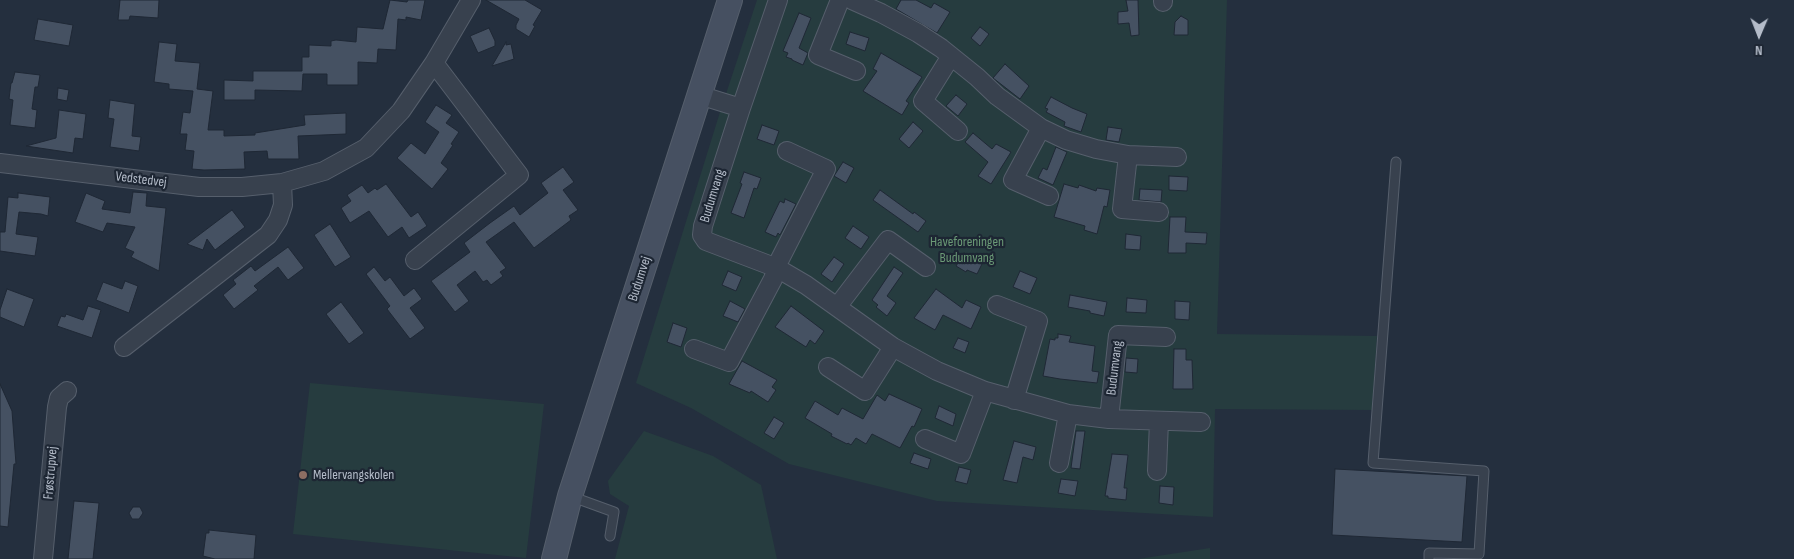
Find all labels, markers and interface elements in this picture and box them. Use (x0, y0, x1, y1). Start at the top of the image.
north arrow (1734, 10, 1784, 60)
text: N (1755, 42, 1763, 59)
street label: Budumvang (697, 167, 729, 225)
street label: Vedstedvej (114, 169, 168, 191)
park label: Haveforeningen Budumvang (930, 234, 1004, 266)
street label: Budumvej (625, 254, 655, 304)
street label: Budumvang (1103, 340, 1127, 396)
street label: Frøstrupvej (40, 446, 62, 500)
place label: Mellervangskolen (313, 467, 394, 483)
marker: Mellervangskolen (297, 469, 309, 481)

